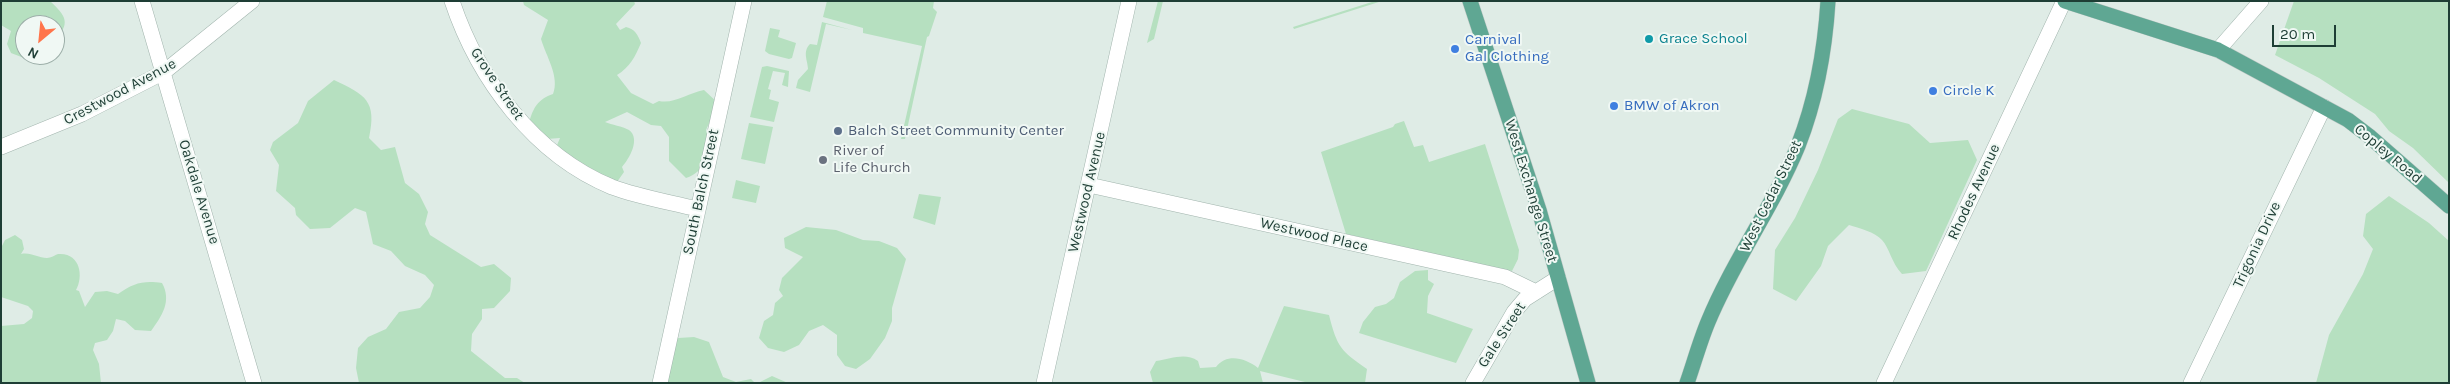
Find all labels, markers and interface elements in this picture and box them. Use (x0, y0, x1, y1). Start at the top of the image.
north arrow (15, 15, 65, 65)
scale bar (2275, 15, 2339, 47)
text: 20 m (2280, 25, 2315, 43)
place label: Grace School (1659, 30, 1748, 48)
place label: Carnival Gal Clothing (1465, 31, 1549, 66)
marker: Grace School (1643, 33, 1655, 45)
text: N (25, 43, 42, 63)
marker: Carnival Gal Clothing (1449, 43, 1461, 55)
street label: Grove Street (466, 44, 528, 124)
street label: Crestwood Avenue (61, 55, 179, 129)
place label: Circle K (1943, 82, 1994, 100)
marker: Circle K (1927, 85, 1939, 97)
place label: BMW of Akron (1624, 97, 1720, 115)
marker: BMW of Akron (1608, 100, 1620, 112)
street label: West Exchange Street (1501, 117, 1561, 265)
street label: Copley Road (2350, 120, 2426, 188)
place label: Balch Street Community Center (848, 122, 1064, 140)
marker: Balch Street Community Center (832, 125, 844, 137)
street label: South Balch Street (679, 128, 723, 256)
street label: Westwood Avenue (1064, 130, 1110, 254)
street label: West Cedar Street (1736, 137, 1806, 255)
street label: Oakdale Avenue (175, 138, 223, 246)
street label: Rhodes Avenue (1944, 141, 2004, 243)
place label: River of Life Church (833, 142, 910, 177)
marker: River of Life Church (817, 154, 829, 166)
street label: Trigonia Drive (2229, 199, 2285, 291)
street label: Westwood Place (1258, 214, 1370, 256)
street label: Gale Street (1474, 299, 1530, 371)

